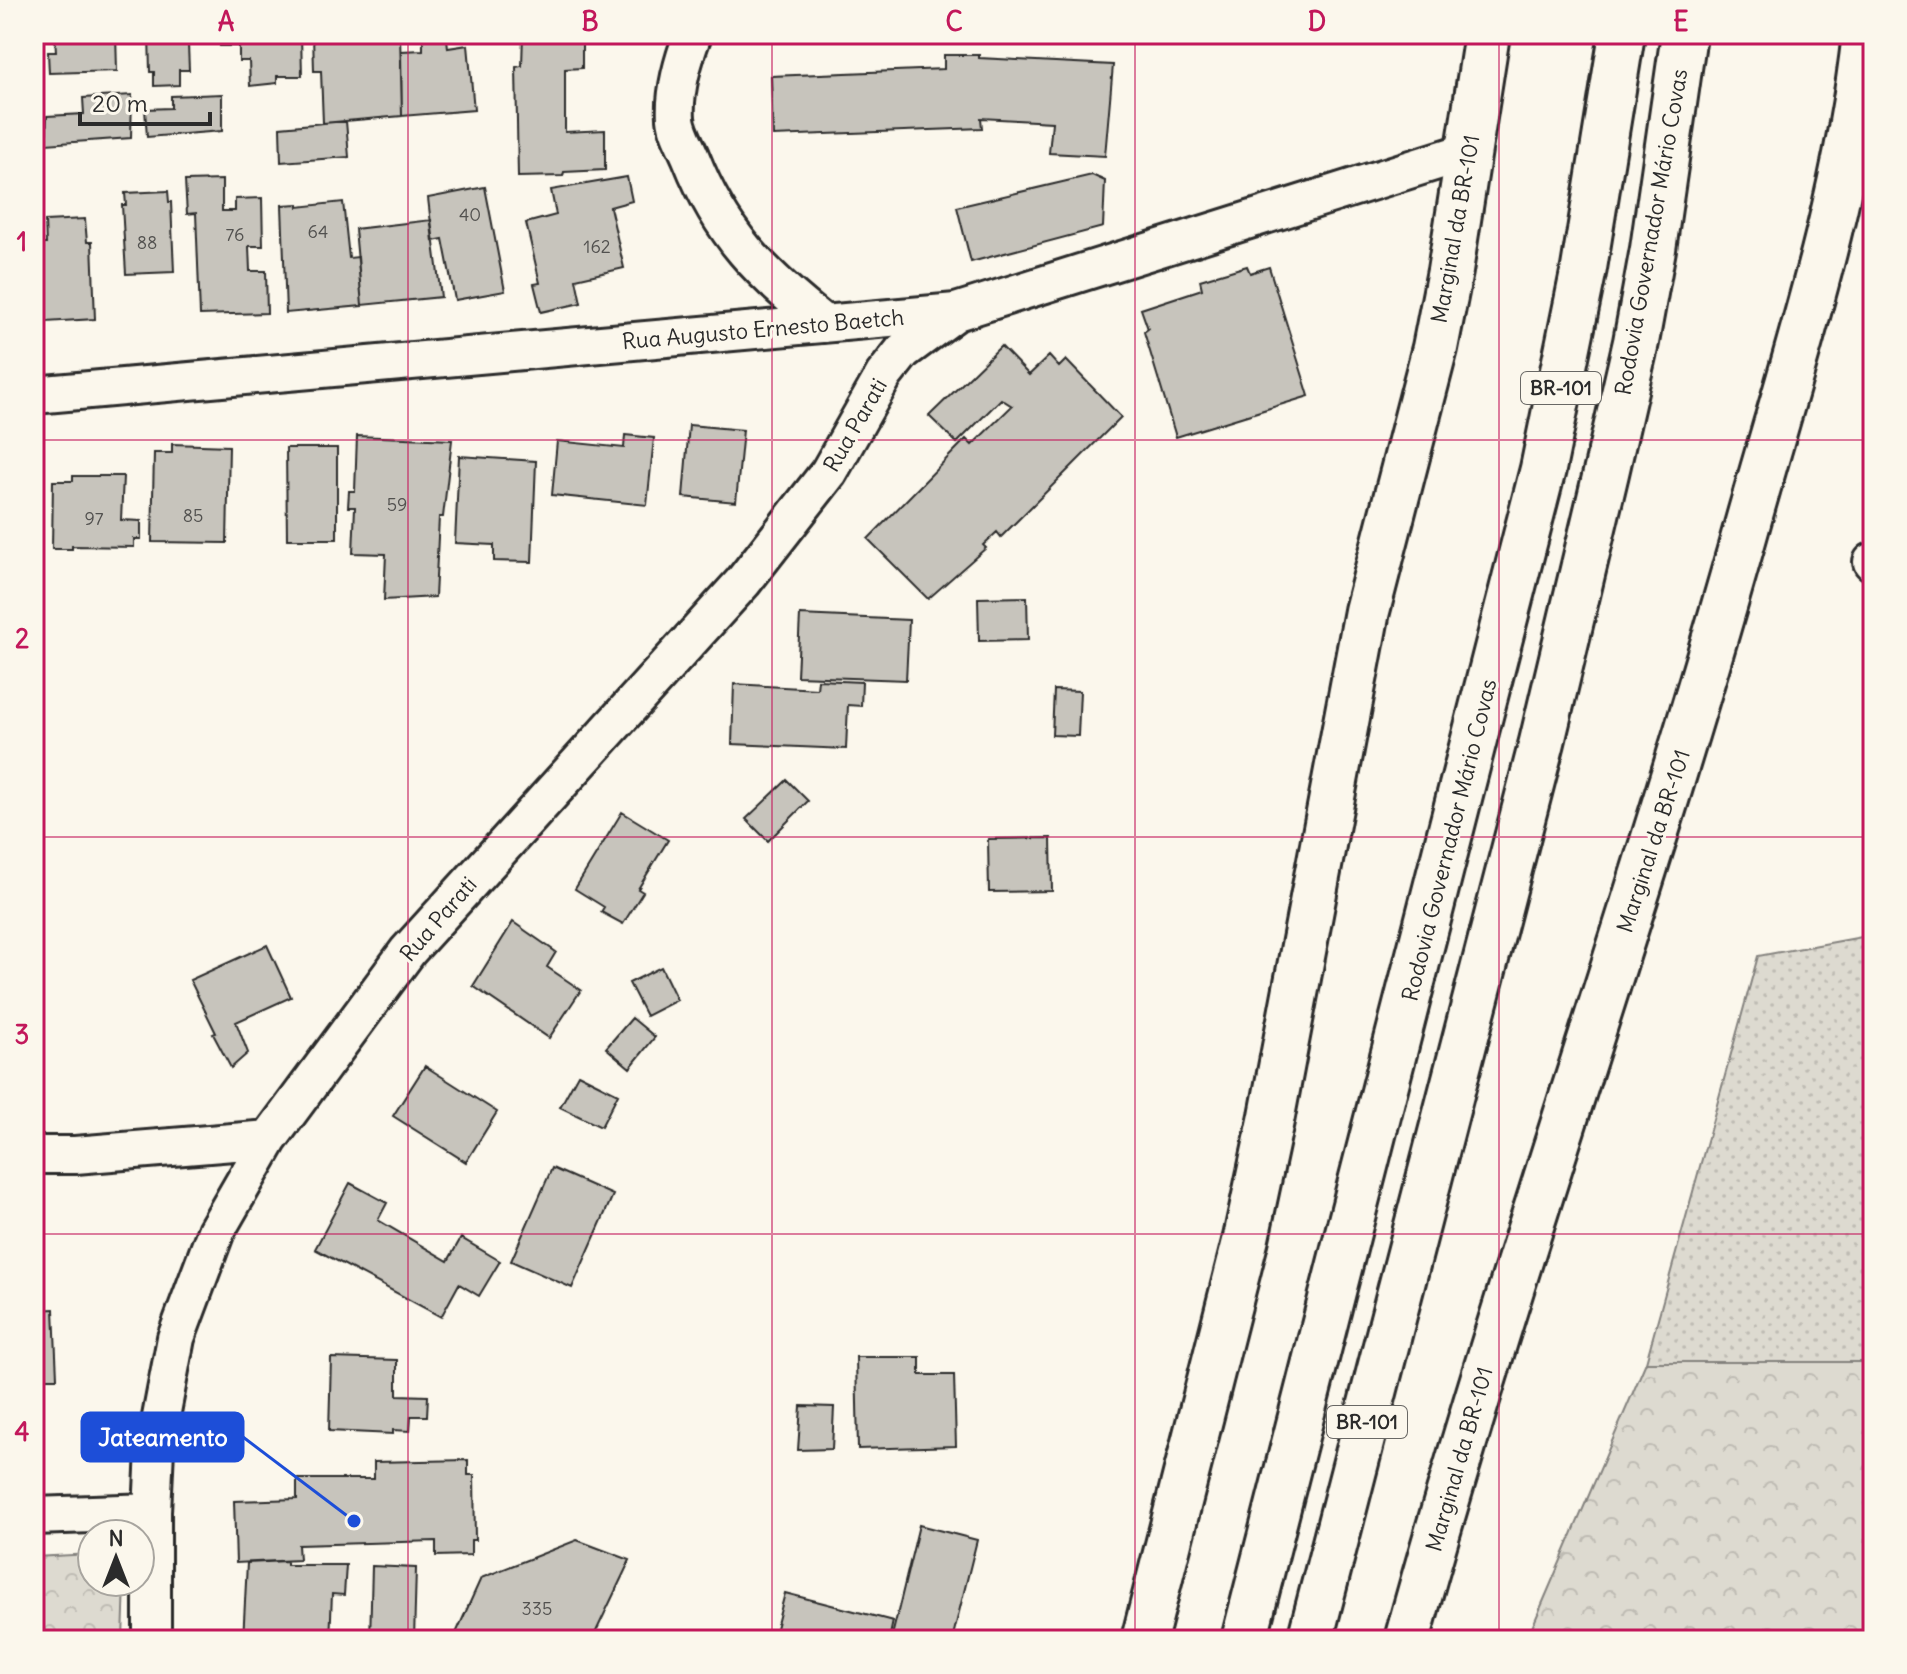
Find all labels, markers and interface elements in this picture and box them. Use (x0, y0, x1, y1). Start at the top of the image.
text: A (218, 5, 235, 38)
text: B (581, 5, 599, 38)
text: C (945, 5, 963, 38)
text: D (1308, 5, 1326, 38)
text: E (1673, 5, 1689, 38)
street label: Rodovia Governador Mário Covas (1608, 67, 1694, 397)
scale bar (80, 76, 210, 126)
text: 20 m (92, 88, 148, 118)
street label: Marginal da BR-101 (1425, 133, 1485, 325)
house number: 40 (459, 203, 481, 226)
house number: 64 (308, 220, 328, 243)
house number: 76 (226, 223, 244, 246)
text: 1 (17, 225, 27, 258)
house number: 88 (137, 231, 157, 254)
house number: 162 (583, 235, 611, 258)
street label: Rua Augusto Ernesto Baetch (621, 303, 905, 355)
road number: BR-101 (1521, 372, 1601, 404)
street label: Rua Parati (817, 373, 893, 477)
house number: 59 (387, 493, 407, 516)
house number: 85 (183, 504, 203, 527)
house number: 97 (84, 507, 104, 530)
text: 2 (15, 622, 29, 655)
street label: Rodovia Governador Mário Covas (1395, 676, 1503, 1004)
street label: Marginal da BR-101 (1610, 746, 1696, 936)
street label: Rua Parati (394, 871, 482, 967)
text: 3 (15, 1018, 29, 1051)
street label: Marginal da BR-101 (1419, 1363, 1499, 1555)
road number: BR-101 (1327, 1406, 1407, 1438)
callout: Jateamento (82, 1413, 243, 1461)
text: 4 (14, 1415, 30, 1448)
text: Jateamento (98, 1422, 228, 1452)
north arrow (76, 1518, 156, 1598)
text: N (108, 1524, 124, 1552)
house number: 335 (522, 1597, 552, 1620)

